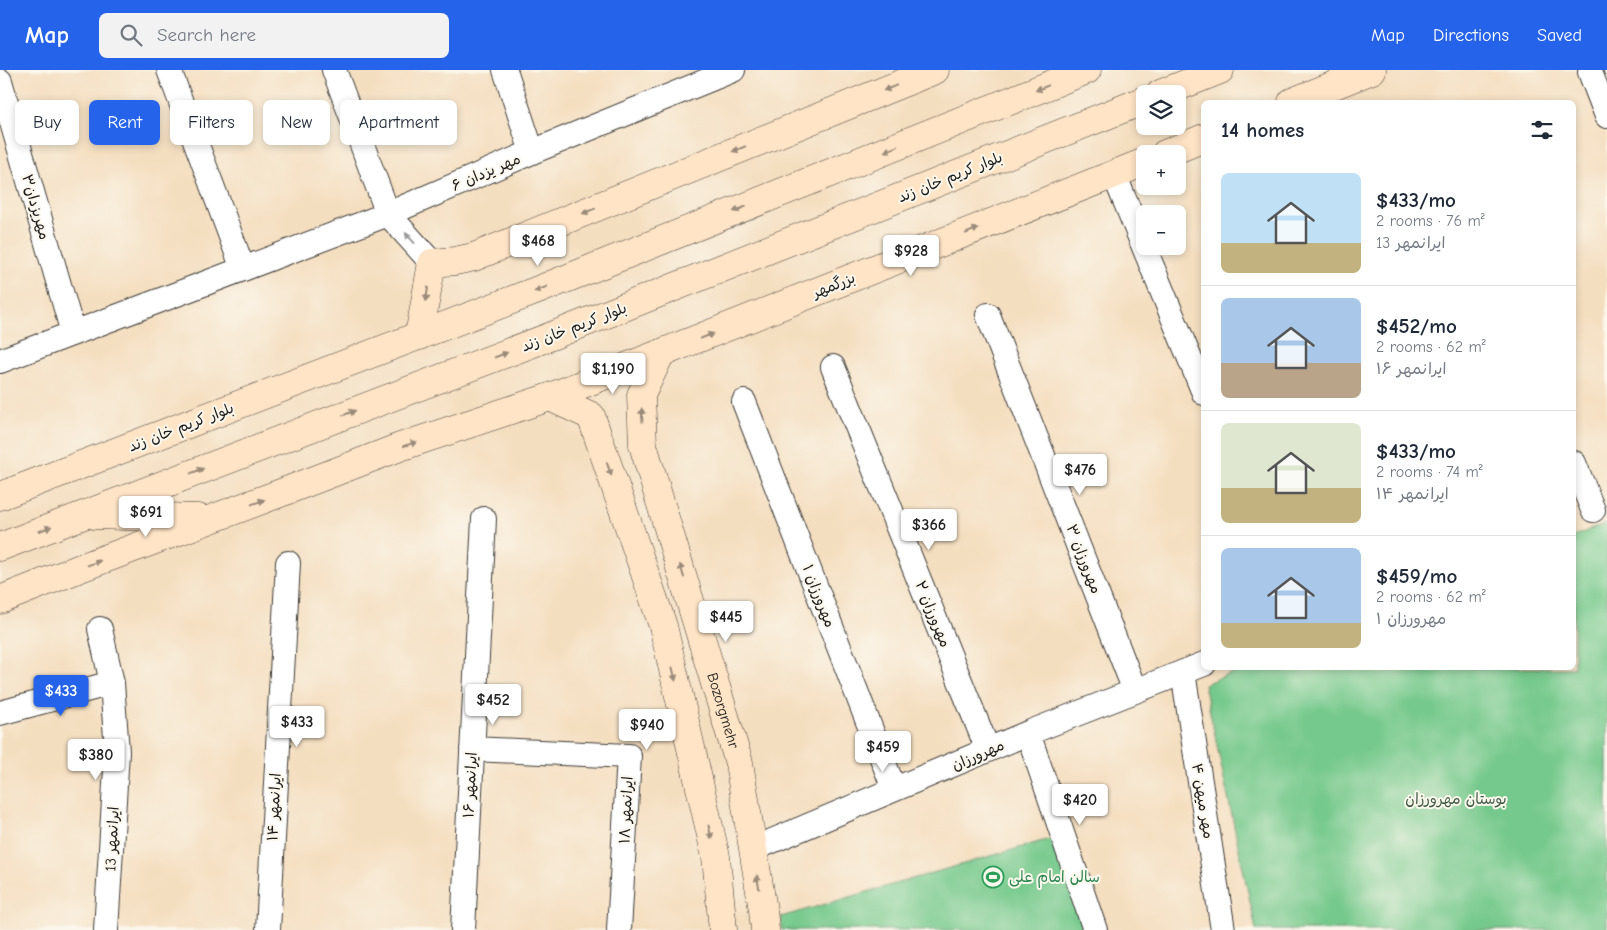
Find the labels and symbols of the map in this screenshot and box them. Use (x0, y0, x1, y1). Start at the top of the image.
one-way arrow (1034, 84, 1049, 92)
one-way arrow (883, 85, 897, 93)
one-way arrow (884, 145, 898, 153)
one-way arrow (732, 146, 746, 154)
street label: بلوار کریم خان زند (895, 148, 1006, 209)
street label: مهر یزدان ۶ (449, 149, 523, 195)
street label: مهریزدان۳ (18, 172, 54, 242)
one-way arrow (733, 206, 748, 213)
one-way arrow (582, 207, 596, 215)
pin: $468 (508, 224, 568, 267)
one-way arrow (965, 226, 979, 234)
one-way arrow (404, 233, 416, 245)
pin: $928 (881, 234, 941, 277)
street label: بزرگمهر (808, 268, 858, 302)
one-way arrow (533, 285, 548, 293)
one-way arrow (422, 286, 430, 302)
street label: بلوار کریم خان زند (519, 299, 630, 358)
one-way arrow (700, 331, 714, 339)
one-way arrow (494, 351, 508, 359)
pin: $1,190 (572, 352, 654, 395)
street label: بلوار کریم خان زند (126, 399, 237, 458)
one-way arrow (637, 407, 645, 423)
one-way arrow (342, 409, 357, 417)
one-way arrow (402, 439, 417, 447)
pin: $476 (1050, 454, 1110, 496)
one-way arrow (605, 462, 613, 477)
one-way arrow (190, 467, 205, 475)
pin: $691 (116, 496, 176, 538)
one-way arrow (251, 498, 266, 506)
pin: $366 (899, 508, 959, 551)
street label: مهرورزان ۳ (1063, 522, 1105, 596)
one-way arrow (38, 525, 53, 532)
one-way arrow (87, 559, 102, 567)
street label: مهرورزان ۱ (799, 562, 839, 630)
one-way arrow (678, 564, 686, 579)
street label: مهرورزان ۲ (911, 578, 955, 650)
pin: $445 (696, 600, 756, 643)
one-way arrow (670, 666, 678, 681)
street label: Bozorgmehr (703, 671, 743, 751)
pin: $433 (31, 674, 91, 717)
pin: $452 (463, 684, 523, 726)
pin: $433 (267, 706, 327, 748)
pin: $940 (617, 708, 677, 751)
pin: $459 (853, 730, 913, 773)
street label: مهرورزان (949, 736, 1007, 774)
pin: $380 (66, 738, 126, 781)
street label: ایرانمهر ۱۶ (459, 752, 481, 818)
street label: مهر میهن ۴ (1188, 762, 1218, 840)
street label: ایرانمهر ۱۴ (263, 772, 285, 842)
street label: ایرانمهر ۱۸ (615, 776, 637, 844)
pin: $420 (1050, 784, 1110, 826)
park label: بوستان مهرورزان (1405, 790, 1507, 808)
street label: ایرانمهر 13 (101, 806, 123, 872)
one-way arrow (706, 825, 714, 840)
sports icon: سالن امام علی (981, 865, 1005, 889)
place label: سالن امام علی (1009, 868, 1100, 888)
one-way arrow (754, 873, 762, 889)

